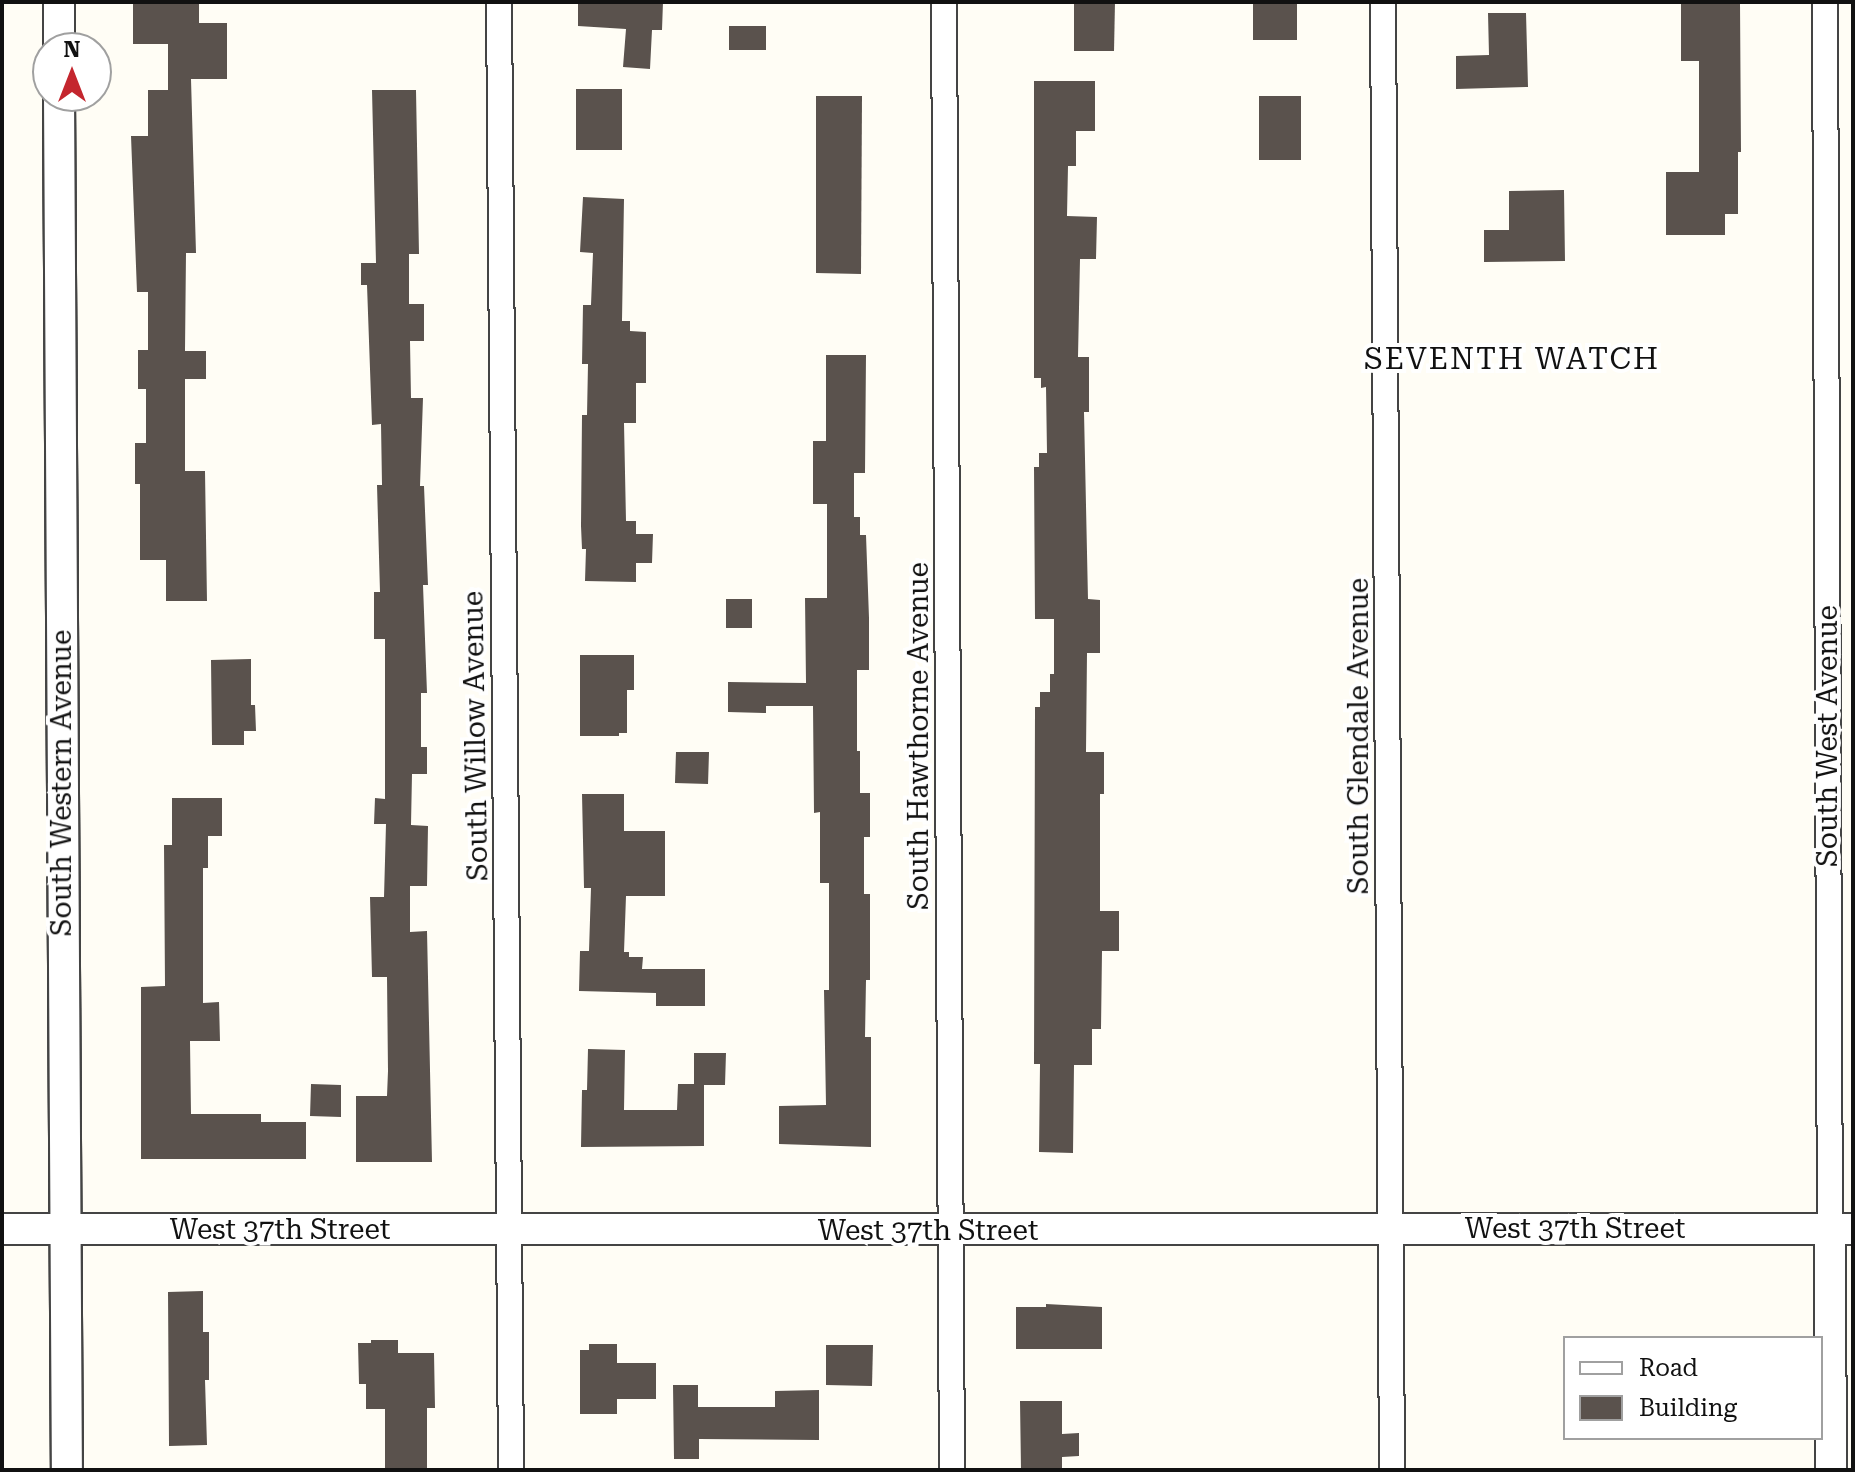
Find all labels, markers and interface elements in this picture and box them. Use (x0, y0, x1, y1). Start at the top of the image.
north arrow (32, 32, 112, 112)
text: N (64, 37, 80, 62)
district label: SEVENTH WATCH (1364, 341, 1660, 377)
street label: South Hawthorne Avenue (902, 562, 936, 910)
street label: South Glendale Avenue (1342, 578, 1376, 894)
street label: South Willow Avenue (457, 591, 495, 881)
street label: South West Avenue (1811, 605, 1845, 867)
street label: South Western Avenue (45, 630, 79, 936)
street label: West 37th Street (1465, 1212, 1685, 1246)
street label: West 37th Street (170, 1213, 390, 1247)
street label: West 37th Street (818, 1214, 1038, 1248)
legend (1563, 1336, 1823, 1440)
text: Road (1639, 1354, 1698, 1382)
text: Building (1639, 1394, 1737, 1422)

